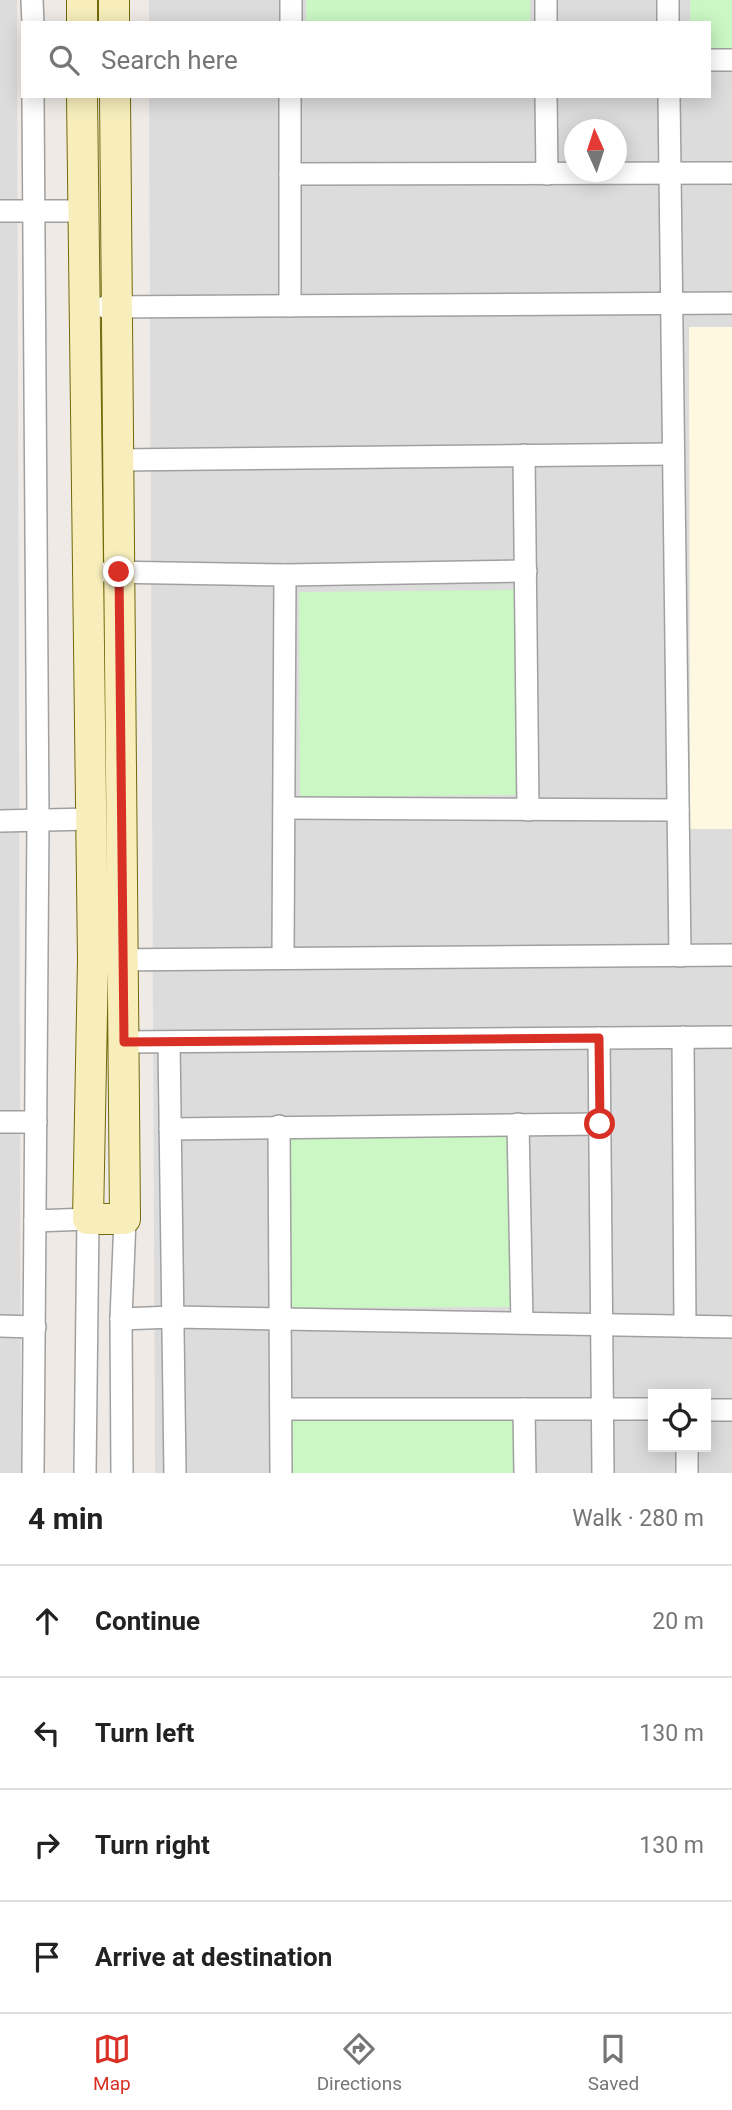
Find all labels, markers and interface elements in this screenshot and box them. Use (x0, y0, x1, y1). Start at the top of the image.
search box (21, 21, 711, 98)
icon: search (45, 41, 83, 79)
text: Search here (101, 45, 238, 75)
north arrow (564, 119, 627, 182)
route end (103, 556, 134, 587)
route start (584, 1108, 615, 1139)
map controls (648, 1389, 711, 1452)
button: locate (648, 1389, 711, 1452)
text: 4 min (28, 1501, 103, 1536)
text: Walk · 280 m (572, 1505, 704, 1532)
icon: ahead (28, 1602, 66, 1640)
text: Continue (95, 1606, 200, 1636)
text: 20 m (652, 1608, 704, 1635)
icon: left (28, 1714, 66, 1752)
text: Turn left (95, 1718, 194, 1748)
text: 130 m (639, 1720, 704, 1747)
icon: right (28, 1826, 66, 1864)
text: Turn right (95, 1830, 210, 1860)
text: 130 m (639, 1832, 704, 1859)
icon: arrive (28, 1938, 66, 1976)
text: Arrive at destination (95, 1942, 332, 1972)
tab: Map (93, 2030, 131, 2095)
tab: Directions (317, 2030, 402, 2095)
tab: Saved (588, 2030, 639, 2095)

